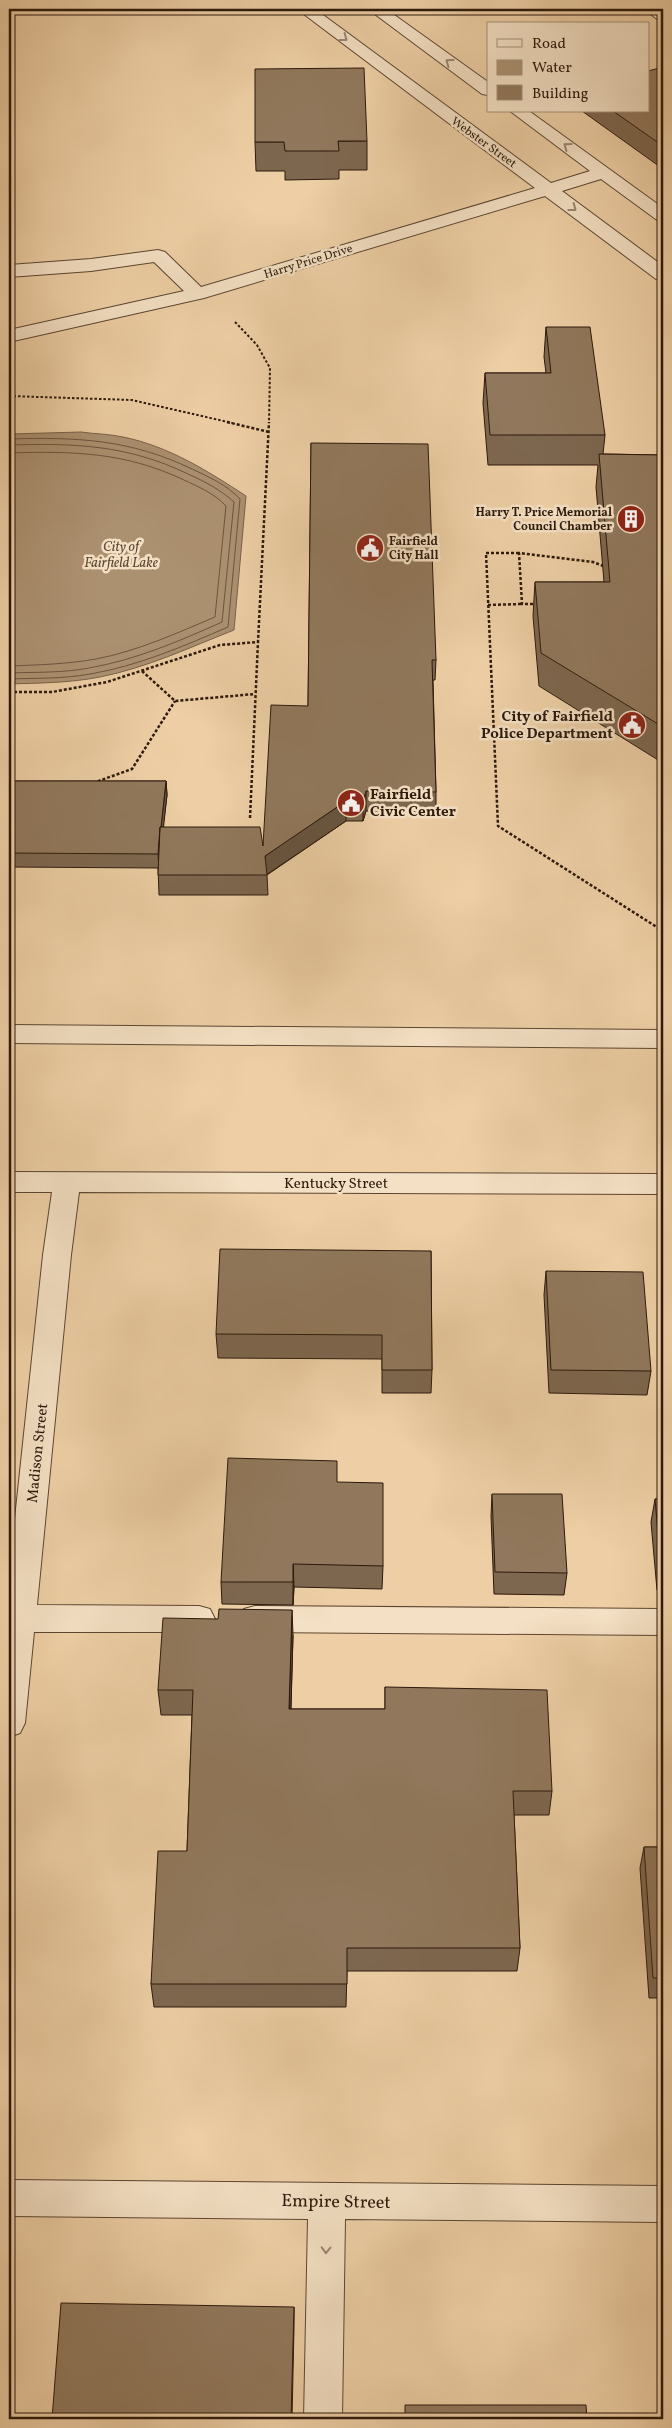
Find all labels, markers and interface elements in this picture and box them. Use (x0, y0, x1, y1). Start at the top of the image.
legend (487, 22, 650, 112)
one-way arrow (338, 32, 348, 41)
text: Road (532, 34, 566, 55)
text: Water (532, 58, 572, 79)
one-way arrow (446, 59, 455, 67)
text: Building (532, 84, 589, 105)
street label: Webster Street (448, 114, 519, 172)
one-way arrow (563, 143, 573, 152)
one-way arrow (567, 202, 576, 210)
street label: Harry Price Drive (262, 241, 355, 283)
building icon: Harry T. Price Memorial Council Chamber (616, 504, 646, 534)
place label: Harry T. Price Memorial Council Chamber (475, 505, 612, 535)
public building icon: Fairfield City Hall (355, 533, 385, 563)
place label: Fairfield City Hall (389, 534, 439, 564)
water label: City of Fairfield Lake (84, 538, 158, 573)
place label: City of Fairfield Police Department (481, 707, 613, 745)
public building icon: City of Fairfield Police Department (617, 710, 647, 740)
place label: Fairfield Civic Center (370, 785, 456, 823)
public building icon: Fairfield Civic Center (336, 788, 366, 818)
street label: Kentucky Street (284, 1174, 388, 1195)
street label: Madison Street (23, 1402, 54, 1504)
street label: Empire Street (281, 2189, 391, 2216)
one-way arrow (321, 2246, 331, 2254)

